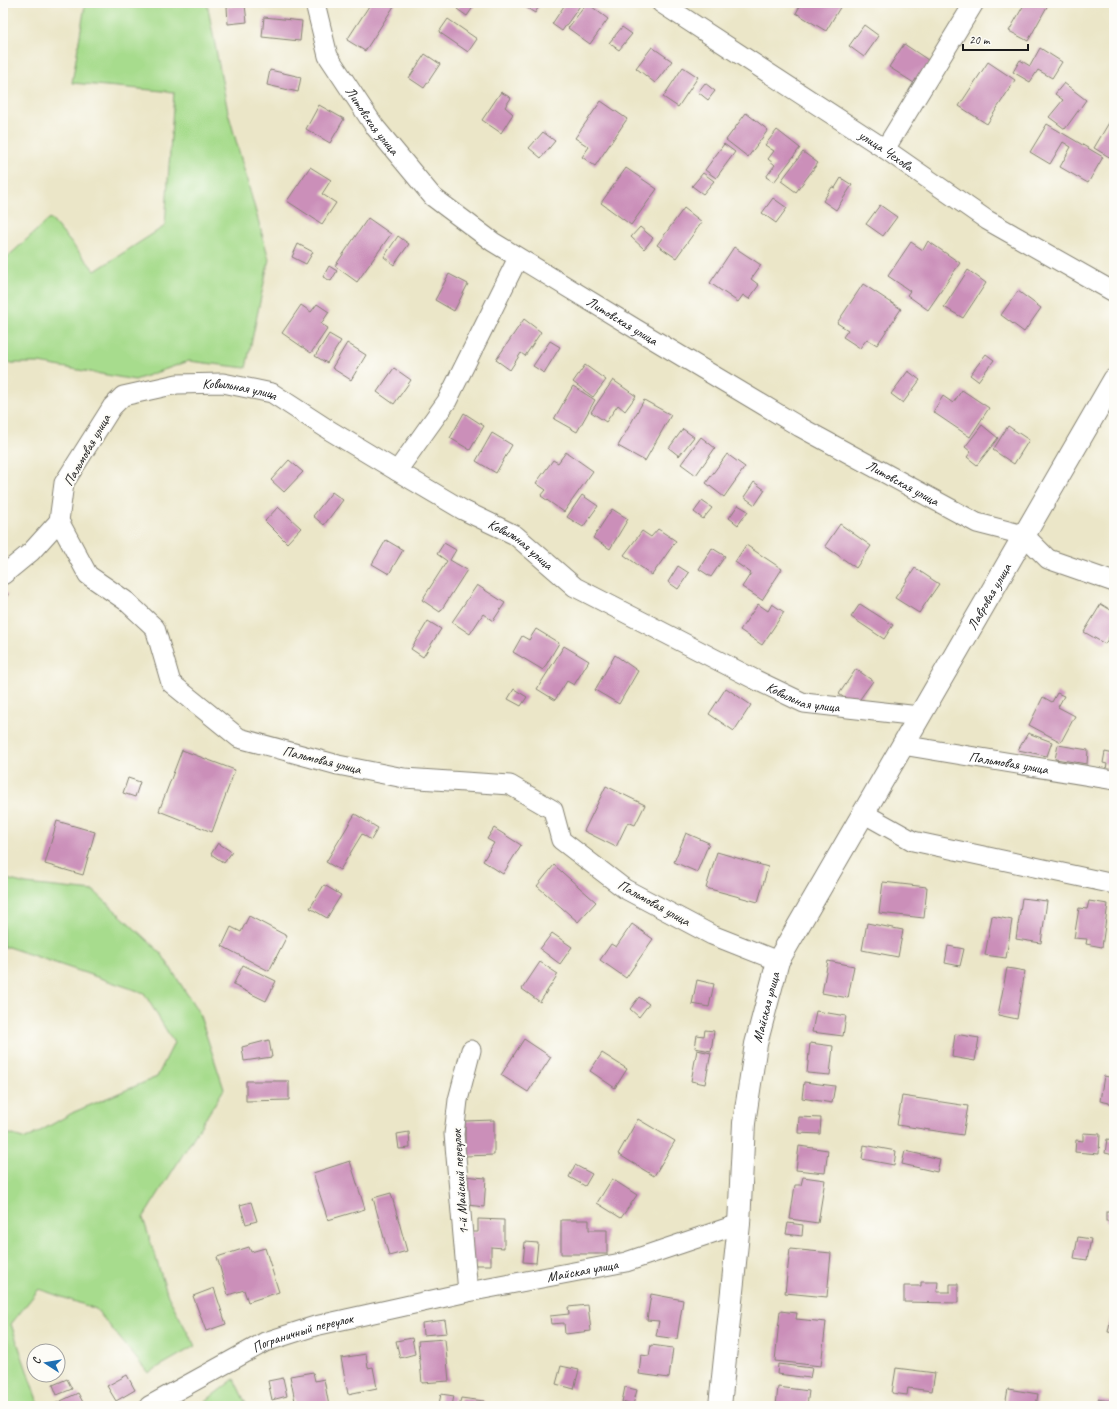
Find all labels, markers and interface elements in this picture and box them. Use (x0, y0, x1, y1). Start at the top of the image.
scale bar (963, 26, 1028, 52)
text: 20 m (969, 32, 991, 48)
street label: Литовская улица (342, 83, 403, 159)
street label: улица Чехова (855, 125, 918, 175)
street label: Литовская улица (584, 293, 662, 349)
street label: Ковыльная улица (202, 374, 282, 404)
street label: Пальмовая улица (60, 410, 115, 489)
street label: Литовская улица (864, 456, 943, 510)
street label: Ковыльная улица (486, 515, 558, 574)
street label: Лавровая улица (963, 559, 1015, 633)
street label: Ковыльная улица (764, 678, 842, 716)
street label: Пальмовая улица (281, 742, 364, 778)
street label: Пальмовая улица (968, 748, 1050, 778)
street label: Пальмовая улица (615, 876, 694, 930)
street label: Майская улица (748, 969, 784, 1044)
street label: 1-й Майский переулок (448, 1127, 472, 1235)
street label: Майская улица (545, 1255, 621, 1285)
street label: Пограничный переулок (249, 1309, 356, 1356)
north arrow (26, 1343, 66, 1383)
text: С (29, 1355, 44, 1365)

